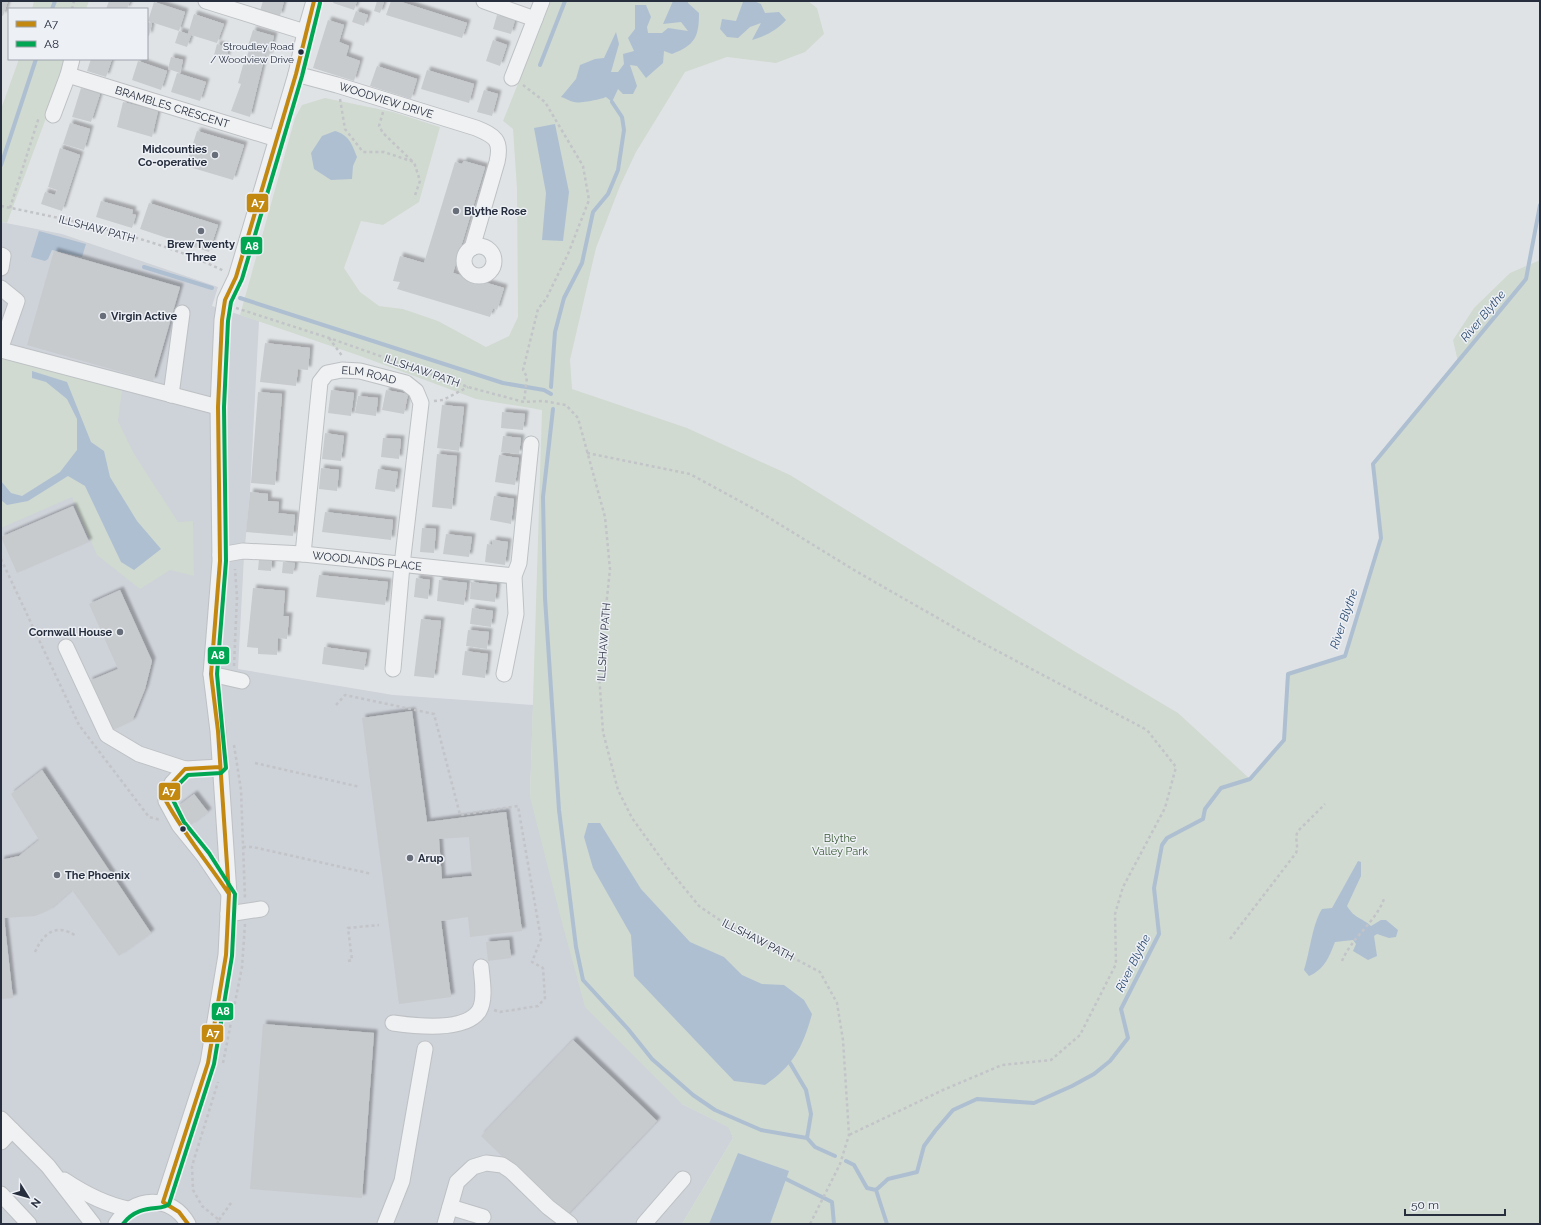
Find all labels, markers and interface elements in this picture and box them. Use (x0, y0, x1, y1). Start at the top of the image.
legend (8, 8, 148, 60)
text: A7 (44, 17, 59, 31)
text: A8 (44, 37, 59, 51)
place label: Stroudley Road / Woodview Drive (210, 41, 294, 65)
marker: Stroudley Road / Woodview Drive (296, 47, 306, 57)
street label: WOODVIEW DRIVE (337, 80, 435, 121)
street label: BRAMBLES CRESCENT (113, 83, 231, 131)
place label: Midcounties Co-operative (138, 143, 208, 169)
marker: Midcounties Co-operative (210, 150, 220, 160)
line badge: A7 (246, 193, 269, 213)
text: A7 (251, 197, 266, 210)
place label: Blythe Rose (464, 205, 527, 218)
marker: Blythe Rose (451, 206, 461, 216)
street label: ILLSHAW PATH (57, 213, 137, 245)
marker: Brew Twenty Three (196, 226, 206, 236)
line badge: A8 (240, 236, 263, 255)
place label: Brew Twenty Three (167, 238, 235, 264)
text: A8 (245, 240, 259, 253)
water label: River Blythe (1458, 287, 1509, 344)
place label: Virgin Active (111, 310, 177, 323)
marker: Virgin Active (98, 311, 108, 321)
street label: ILLSHAW PATH (383, 352, 461, 390)
street label: ELM ROAD (341, 363, 398, 387)
street label: WOODLANDS PLACE (312, 549, 423, 573)
water label: River Blythe (1327, 587, 1361, 651)
street label: ILLSHAW PATH (595, 602, 613, 682)
place label: Cornwall House (29, 626, 112, 639)
marker: Cornwall House (115, 627, 125, 637)
line badge: A8 (207, 646, 230, 665)
text: A8 (211, 649, 225, 662)
line badge: A7 (158, 782, 181, 801)
text: A7 (162, 785, 177, 798)
unlabelled marker (178, 824, 188, 834)
park label: Blythe Valley Park (812, 832, 868, 858)
place label: Arup (418, 852, 443, 865)
marker: Arup (405, 853, 415, 863)
place label: The Phoenix (65, 869, 130, 882)
marker: The Phoenix (52, 870, 62, 880)
street label: ILLSHAW PATH (720, 916, 796, 964)
water label: River Blythe (1113, 931, 1154, 994)
line badge: A8 (211, 1002, 234, 1021)
text: A8 (216, 1005, 230, 1018)
line badge: A7 (201, 1024, 224, 1043)
text: A7 (206, 1027, 221, 1040)
north arrow (8, 1177, 48, 1217)
scale bar (1405, 1191, 1505, 1217)
text: N (28, 1195, 43, 1210)
text: 50 m (1411, 1198, 1439, 1212)

